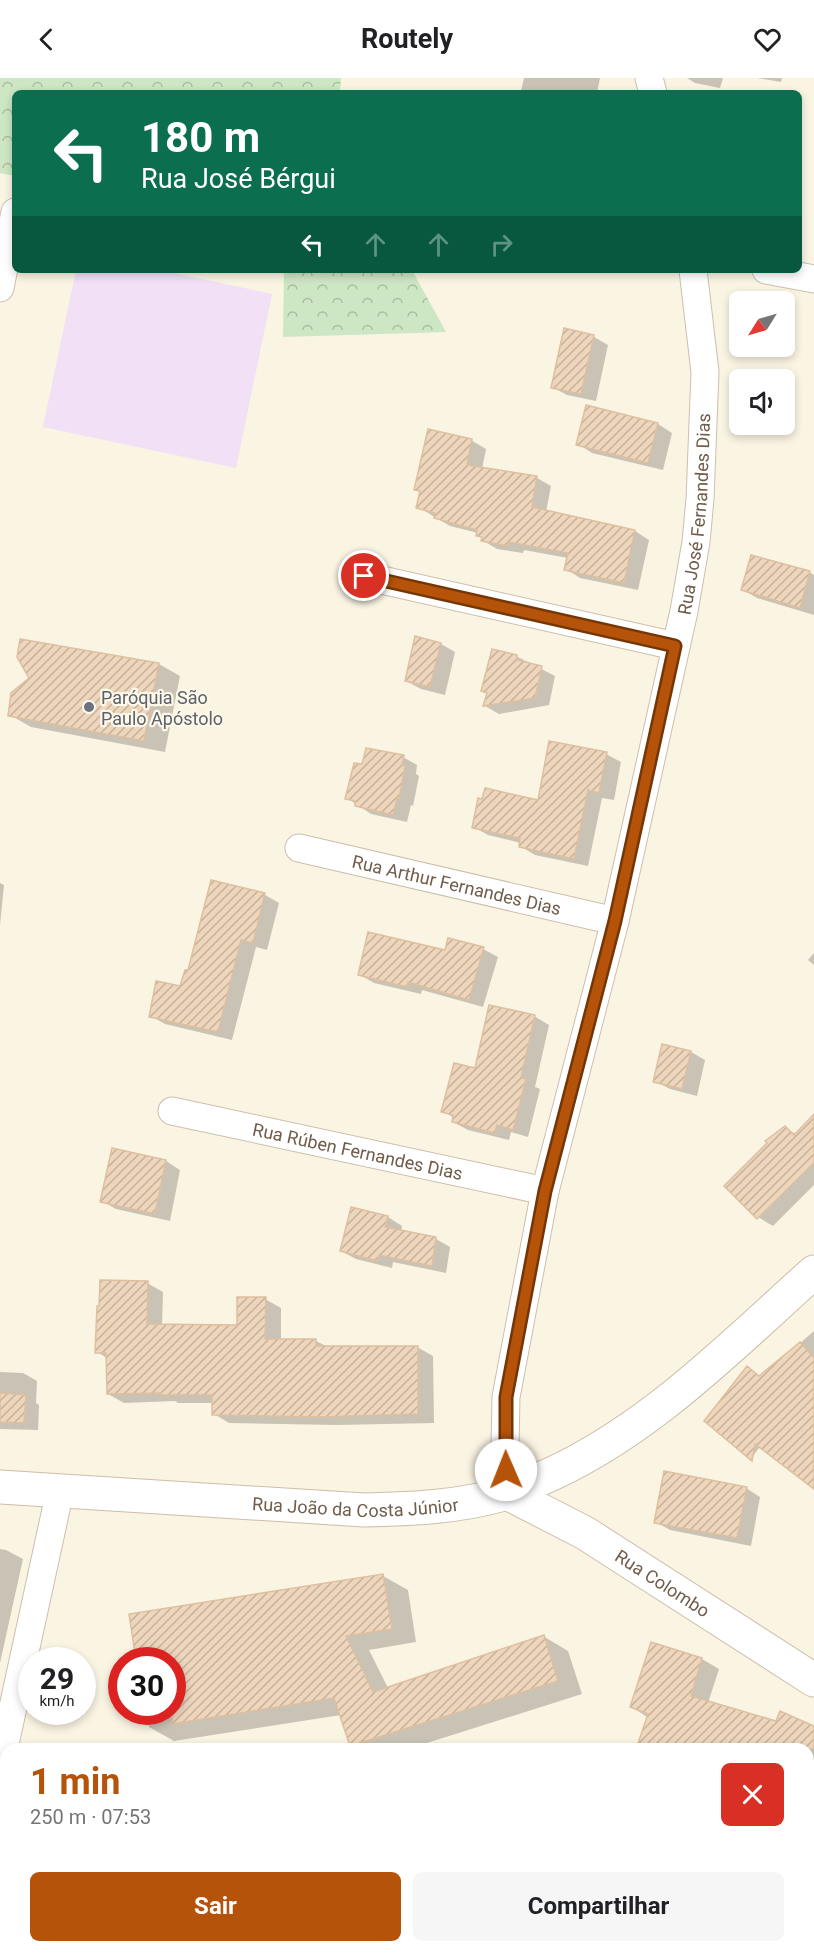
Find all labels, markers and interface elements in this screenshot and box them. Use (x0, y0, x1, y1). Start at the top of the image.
icon: back (30, 23, 63, 56)
text: Routely (361, 23, 453, 55)
icon: heart (751, 23, 784, 56)
text: 180 m (141, 113, 260, 162)
icon: left (42, 114, 120, 192)
text: Rua José Bérgui (141, 163, 336, 195)
icon: left (296, 228, 329, 261)
icon: ahead (359, 228, 392, 261)
icon: ahead (422, 228, 455, 261)
icon: right (485, 228, 518, 261)
north arrow (729, 291, 795, 357)
map controls (729, 291, 795, 435)
button: sound (729, 369, 795, 435)
street label: Rua José Fernandes Dias (673, 413, 714, 616)
pin (338, 550, 389, 601)
icon: arrive (347, 559, 380, 592)
place label: Paróquia São Paulo Apóstolo (101, 687, 223, 729)
marker: Paróquia São Paulo Apóstolo (82, 700, 96, 714)
street label: Rua Arthur Fernandes Dias (350, 850, 563, 919)
street label: Rua Rúben Fernandes Dias (251, 1118, 465, 1184)
position arrow (474, 1438, 538, 1502)
street label: Rua João da Costa Júnior (252, 1492, 460, 1521)
street label: Rua Colombo (612, 1545, 714, 1621)
speed limit sign: 30 (108, 1647, 186, 1725)
text: 29 (40, 1661, 74, 1696)
text: km/h (39, 1692, 75, 1710)
text: 1 min (30, 1761, 121, 1803)
button: close (721, 1763, 784, 1826)
text: 250 m · 07:53 (30, 1805, 151, 1829)
button: Sair (30, 1872, 401, 1941)
button: Compartilhar (413, 1872, 784, 1941)

